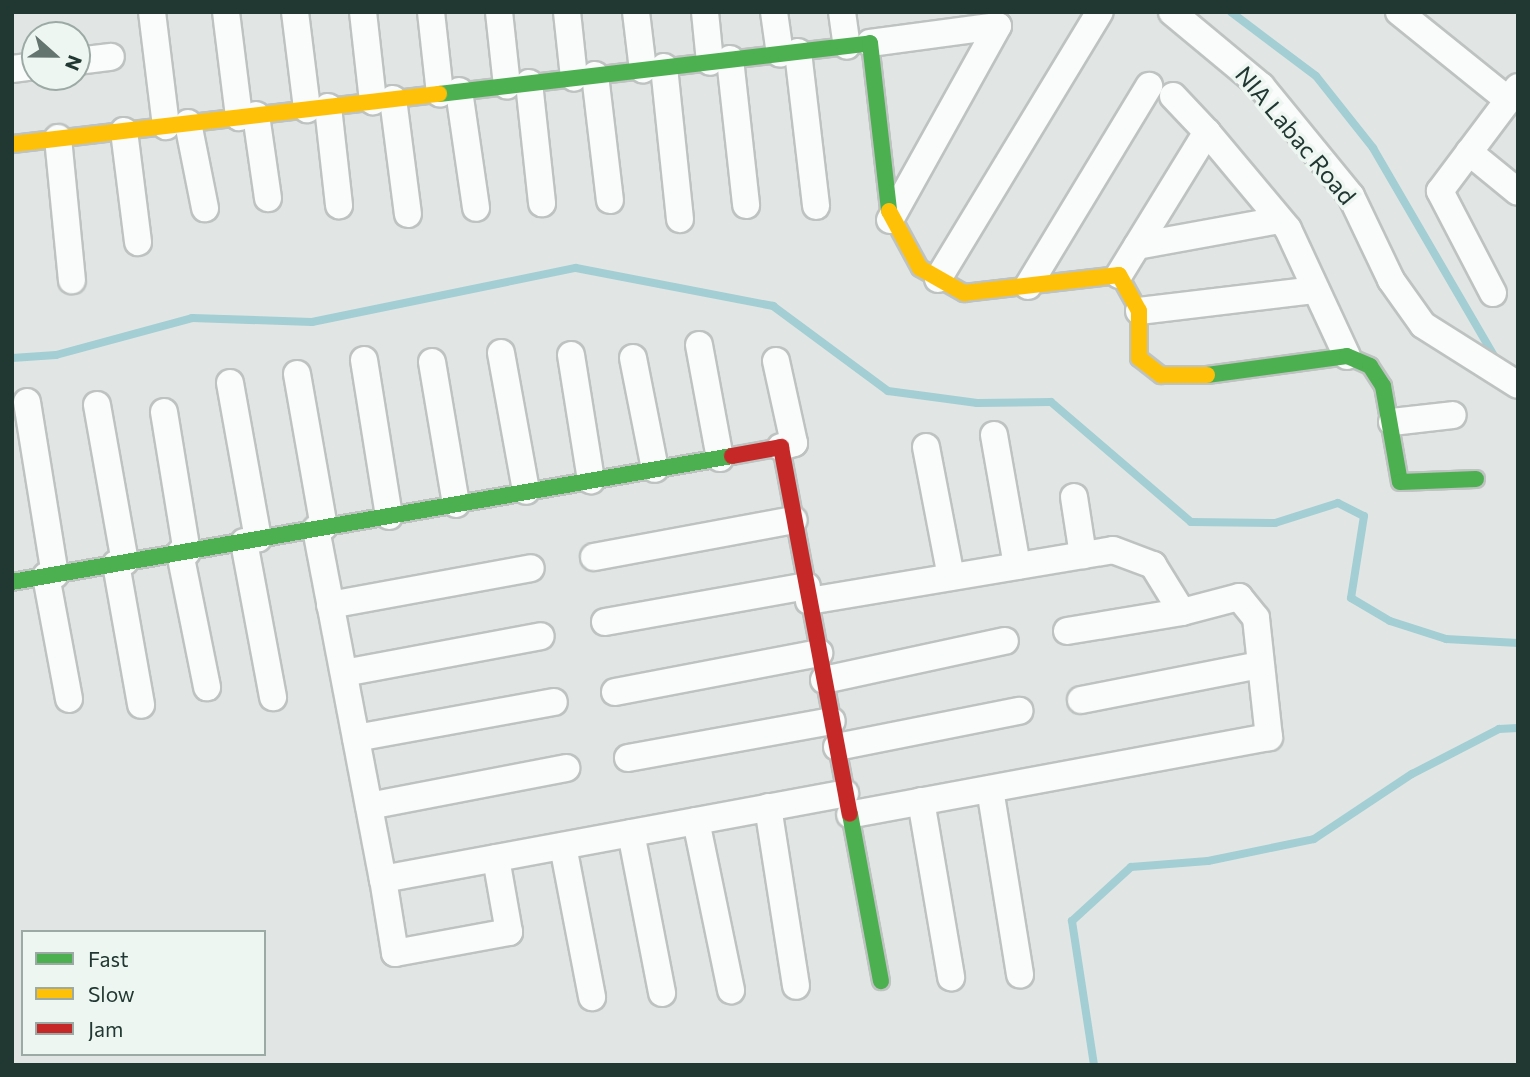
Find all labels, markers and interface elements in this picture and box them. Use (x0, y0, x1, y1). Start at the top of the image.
north arrow (21, 21, 91, 91)
text: N (61, 52, 87, 74)
street label: NIA Labac Road (1230, 60, 1362, 210)
legend (21, 930, 266, 1056)
text: Fast (88, 946, 129, 971)
text: Slow (88, 981, 135, 1006)
text: Jam (88, 1016, 123, 1041)

